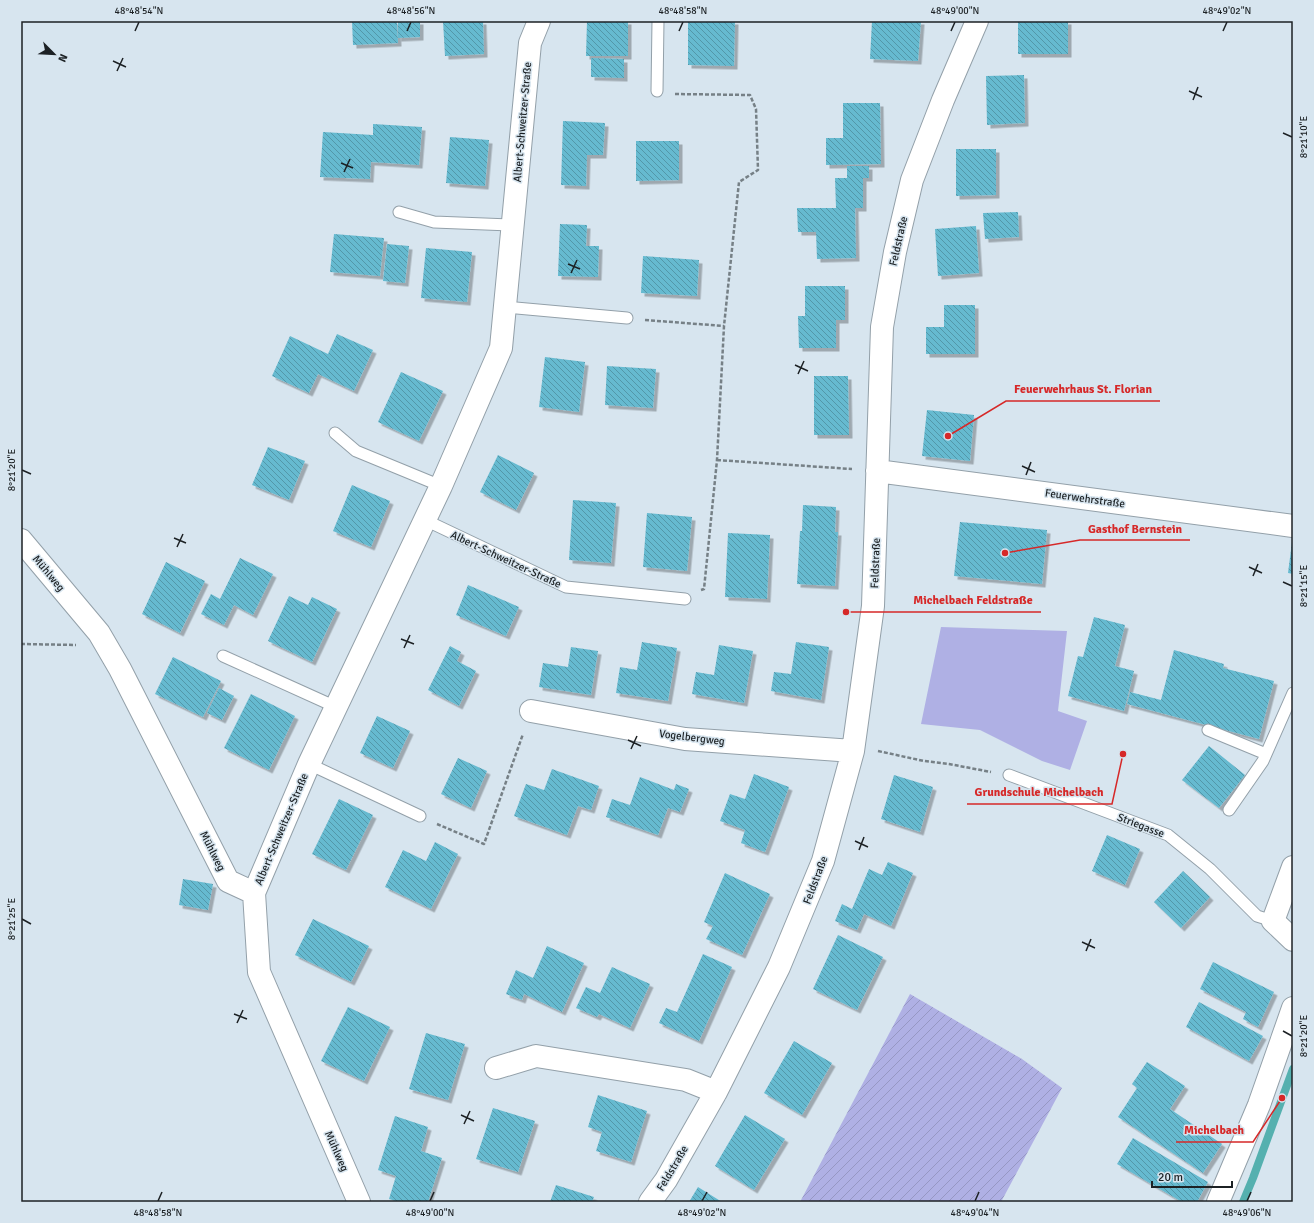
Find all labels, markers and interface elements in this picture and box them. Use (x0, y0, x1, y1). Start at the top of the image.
text: 48°48'54"N (115, 5, 163, 17)
text: 48°48'56"N (387, 5, 435, 17)
text: 48°48'58"N (659, 5, 707, 17)
text: 48°49'00"N (931, 5, 979, 17)
text: 48°49'02"N (1203, 5, 1251, 17)
north arrow (34, 34, 74, 74)
text: N (55, 52, 70, 64)
street label: Albert-Schweitzer-Straße (511, 61, 534, 183)
text: 8°21'10"E (1298, 116, 1310, 158)
street label: Feldstraße (886, 215, 911, 267)
callout: Feuerwehrhaus St. Florian (1006, 377, 1160, 401)
text: Feuerwehrhaus St. Florian (1014, 382, 1152, 397)
text: 8°21'20"E (6, 449, 18, 491)
street label: Feuerwehrstraße (1044, 486, 1126, 511)
callout: Gasthof Bernstein (1080, 516, 1190, 540)
text: Gasthof Bernstein (1088, 522, 1182, 537)
street label: Albert-Schweitzer-Straße (448, 528, 563, 591)
street label: Feldstraße (868, 538, 883, 589)
street label: Mühlweg (30, 553, 68, 594)
text: 8°21'15"E (1298, 565, 1310, 607)
callout: Michelbach Feldstraße (906, 588, 1041, 612)
text: Michelbach Feldstraße (913, 593, 1033, 608)
street label: Vogelbergweg (658, 727, 726, 748)
street label: Albert-Schweitzer-Straße (252, 771, 311, 887)
callout: Grundschule Michelbach (967, 780, 1112, 804)
text: Grundschule Michelbach (975, 785, 1104, 800)
street label: Striegasse (1116, 811, 1166, 840)
street label: Mühlweg (197, 829, 228, 874)
street label: Feldstraße (800, 854, 831, 906)
text: 8°21'25"E (6, 898, 18, 940)
text: 8°21'20"E (1298, 1015, 1310, 1057)
callout: Michelbach (1176, 1118, 1253, 1142)
text: Michelbach (1184, 1123, 1245, 1138)
street label: Mühlweg (322, 1129, 351, 1174)
street label: Feldstraße (654, 1143, 691, 1193)
scale bar (1152, 1163, 1232, 1189)
text: 20 m (1158, 1170, 1183, 1185)
text: 48°48'58"N (134, 1207, 182, 1219)
text: 48°49'00"N (406, 1207, 454, 1219)
text: 48°49'02"N (678, 1207, 726, 1219)
text: 48°49'04"N (951, 1207, 999, 1219)
text: 48°49'06"N (1223, 1207, 1271, 1219)

